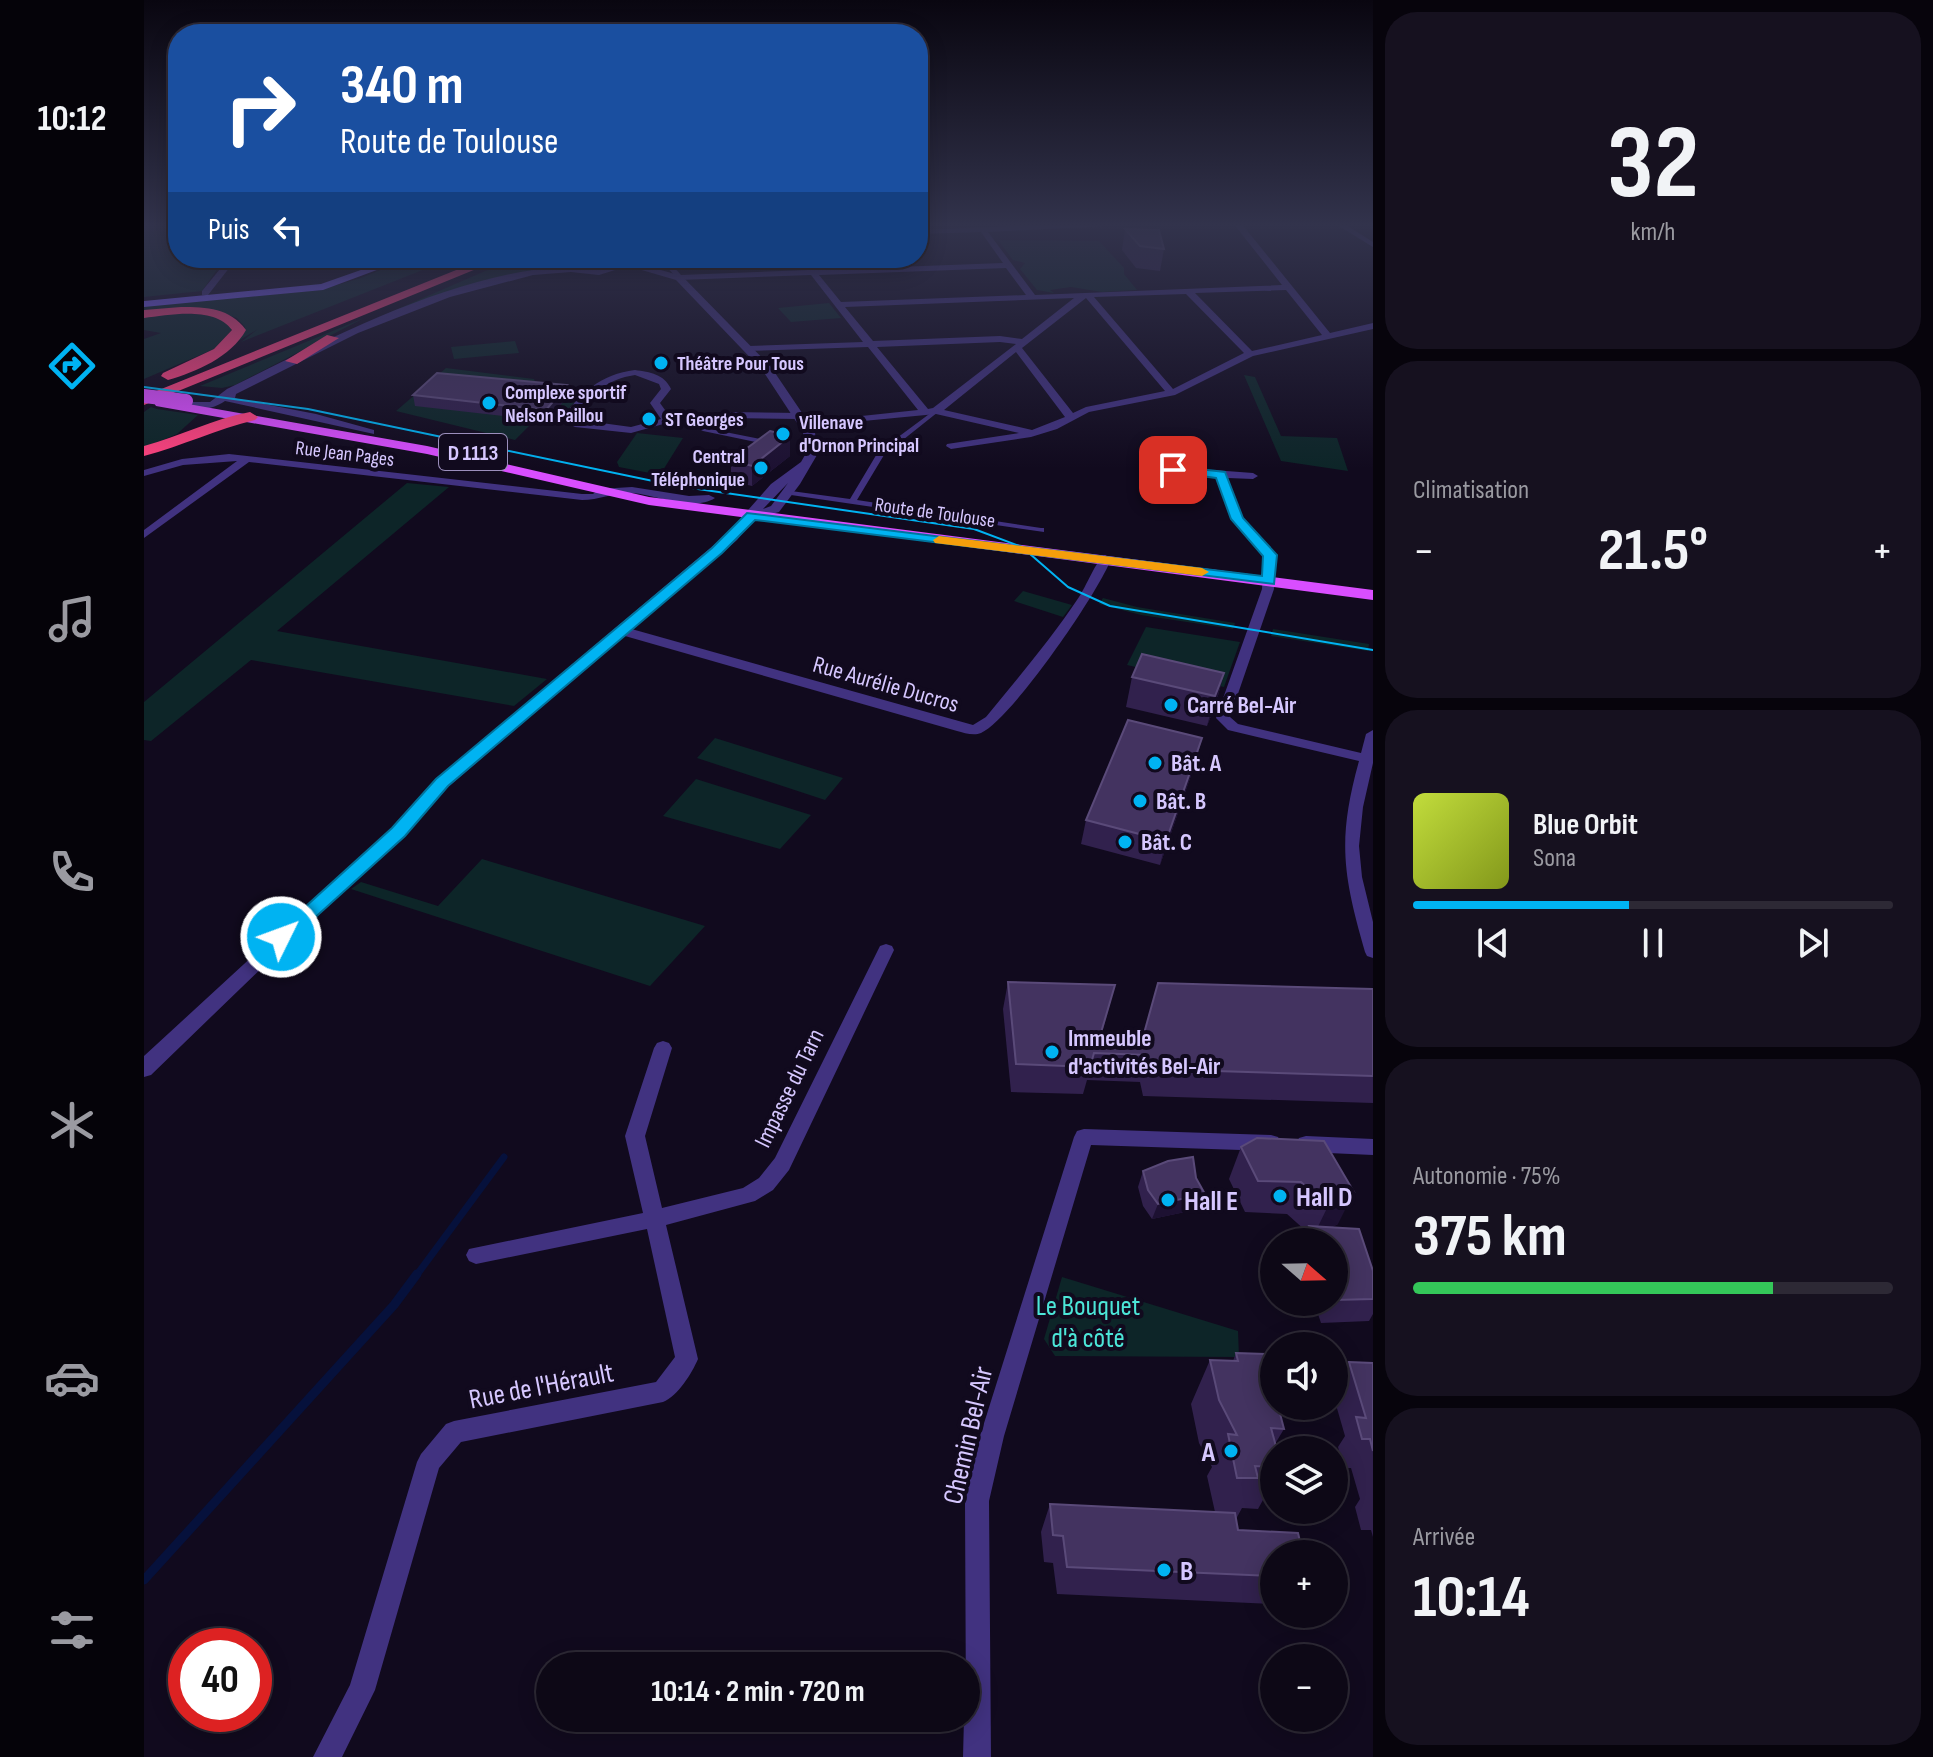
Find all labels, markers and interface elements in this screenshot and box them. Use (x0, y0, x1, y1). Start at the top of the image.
text: 340 m (340, 53, 464, 120)
icon: right (208, 56, 312, 160)
text: 10:12 (37, 98, 107, 141)
text: 32 (1607, 102, 1699, 227)
text: Route de Toulouse (340, 121, 559, 164)
icon: left (266, 208, 310, 252)
text: Puis (208, 212, 250, 248)
text: km/h (1631, 217, 1675, 248)
icon: directions (44, 338, 100, 394)
place label: Théâtre Pour Tous (677, 352, 804, 376)
marker: Théâtre Pour Tous (652, 354, 670, 372)
place label: Complexe sportif Nelson Paillou (505, 381, 627, 428)
marker: Complexe sportif Nelson Paillou (480, 394, 498, 412)
place label: ST Georges (665, 408, 744, 432)
marker: ST Georges (640, 410, 658, 428)
place label: Villenave d'Ornon Principal (799, 411, 919, 458)
marker: Villenave d'Ornon Principal (774, 425, 792, 443)
road number: D 1113 (439, 434, 507, 470)
street label: Rue Jean Pages (294, 436, 396, 472)
pin (1139, 436, 1207, 504)
place label: Central Téléphonique (651, 445, 745, 492)
icon: arrive (1151, 448, 1195, 492)
marker: Central Téléphonique (752, 459, 770, 477)
text: Climatisation (1413, 475, 1529, 506)
street label: Route de Toulouse (873, 493, 997, 533)
text: 21.5° (1598, 515, 1708, 587)
text: − (1413, 525, 1435, 578)
text: + (1871, 525, 1893, 578)
icon: music (44, 591, 100, 647)
street label: Rue Aurélie Ducros (810, 650, 962, 719)
place label: Carré Bel-Air (1187, 691, 1297, 720)
marker: Carré Bel-Air (1162, 696, 1180, 714)
place label: Bât. A (1171, 749, 1222, 778)
marker: Bât. A (1146, 754, 1164, 772)
place label: Bât. B (1156, 787, 1206, 816)
marker: Bât. B (1131, 792, 1149, 810)
text: Blue Orbit (1533, 807, 1638, 843)
place label: Bât. C (1141, 828, 1192, 857)
marker: Bât. C (1116, 833, 1134, 851)
text: Sona (1533, 843, 1576, 874)
icon: phone (44, 844, 100, 900)
position arrow (239, 895, 323, 979)
icon: previous (1471, 921, 1515, 965)
icon: pause (1631, 921, 1675, 965)
icon: next (1791, 921, 1835, 965)
street label: Impasse du Tarn (748, 1024, 831, 1152)
place label: Immeuble d'activités Bel-Air (1068, 1024, 1221, 1081)
marker: Immeuble d'activités Bel-Air (1043, 1043, 1061, 1061)
icon: climate (44, 1097, 100, 1153)
text: Autonomie · 75% (1413, 1161, 1561, 1192)
place label: Hall D (1296, 1181, 1353, 1214)
place label: Hall E (1184, 1185, 1238, 1218)
marker: Hall D (1271, 1187, 1289, 1205)
marker: Hall E (1159, 1191, 1177, 1209)
text: 375 km (1413, 1201, 1567, 1273)
north arrow (1260, 1228, 1348, 1316)
map controls (1260, 1228, 1348, 1732)
park label: Le Bouquet d'à côté (1036, 1290, 1140, 1355)
button: sound (1260, 1332, 1348, 1420)
icon: car (44, 1350, 100, 1406)
street label: Rue de l'Hérault (466, 1356, 616, 1417)
street label: Chemin Bel-Air (937, 1363, 1000, 1507)
place label: A (1201, 1436, 1216, 1469)
button: layers (1260, 1436, 1348, 1524)
marker: A (1222, 1442, 1240, 1460)
text: Arrivée (1413, 1522, 1475, 1553)
button: + (1260, 1540, 1348, 1628)
place label: B (1180, 1555, 1193, 1588)
marker: B (1155, 1561, 1173, 1579)
text: 10:14 (1413, 1562, 1530, 1634)
icon: filters (44, 1602, 100, 1658)
speed limit sign: 40 (168, 1628, 272, 1732)
button: − (1260, 1644, 1348, 1732)
text: 10:14 · 2 min · 720 m (651, 1674, 865, 1710)

